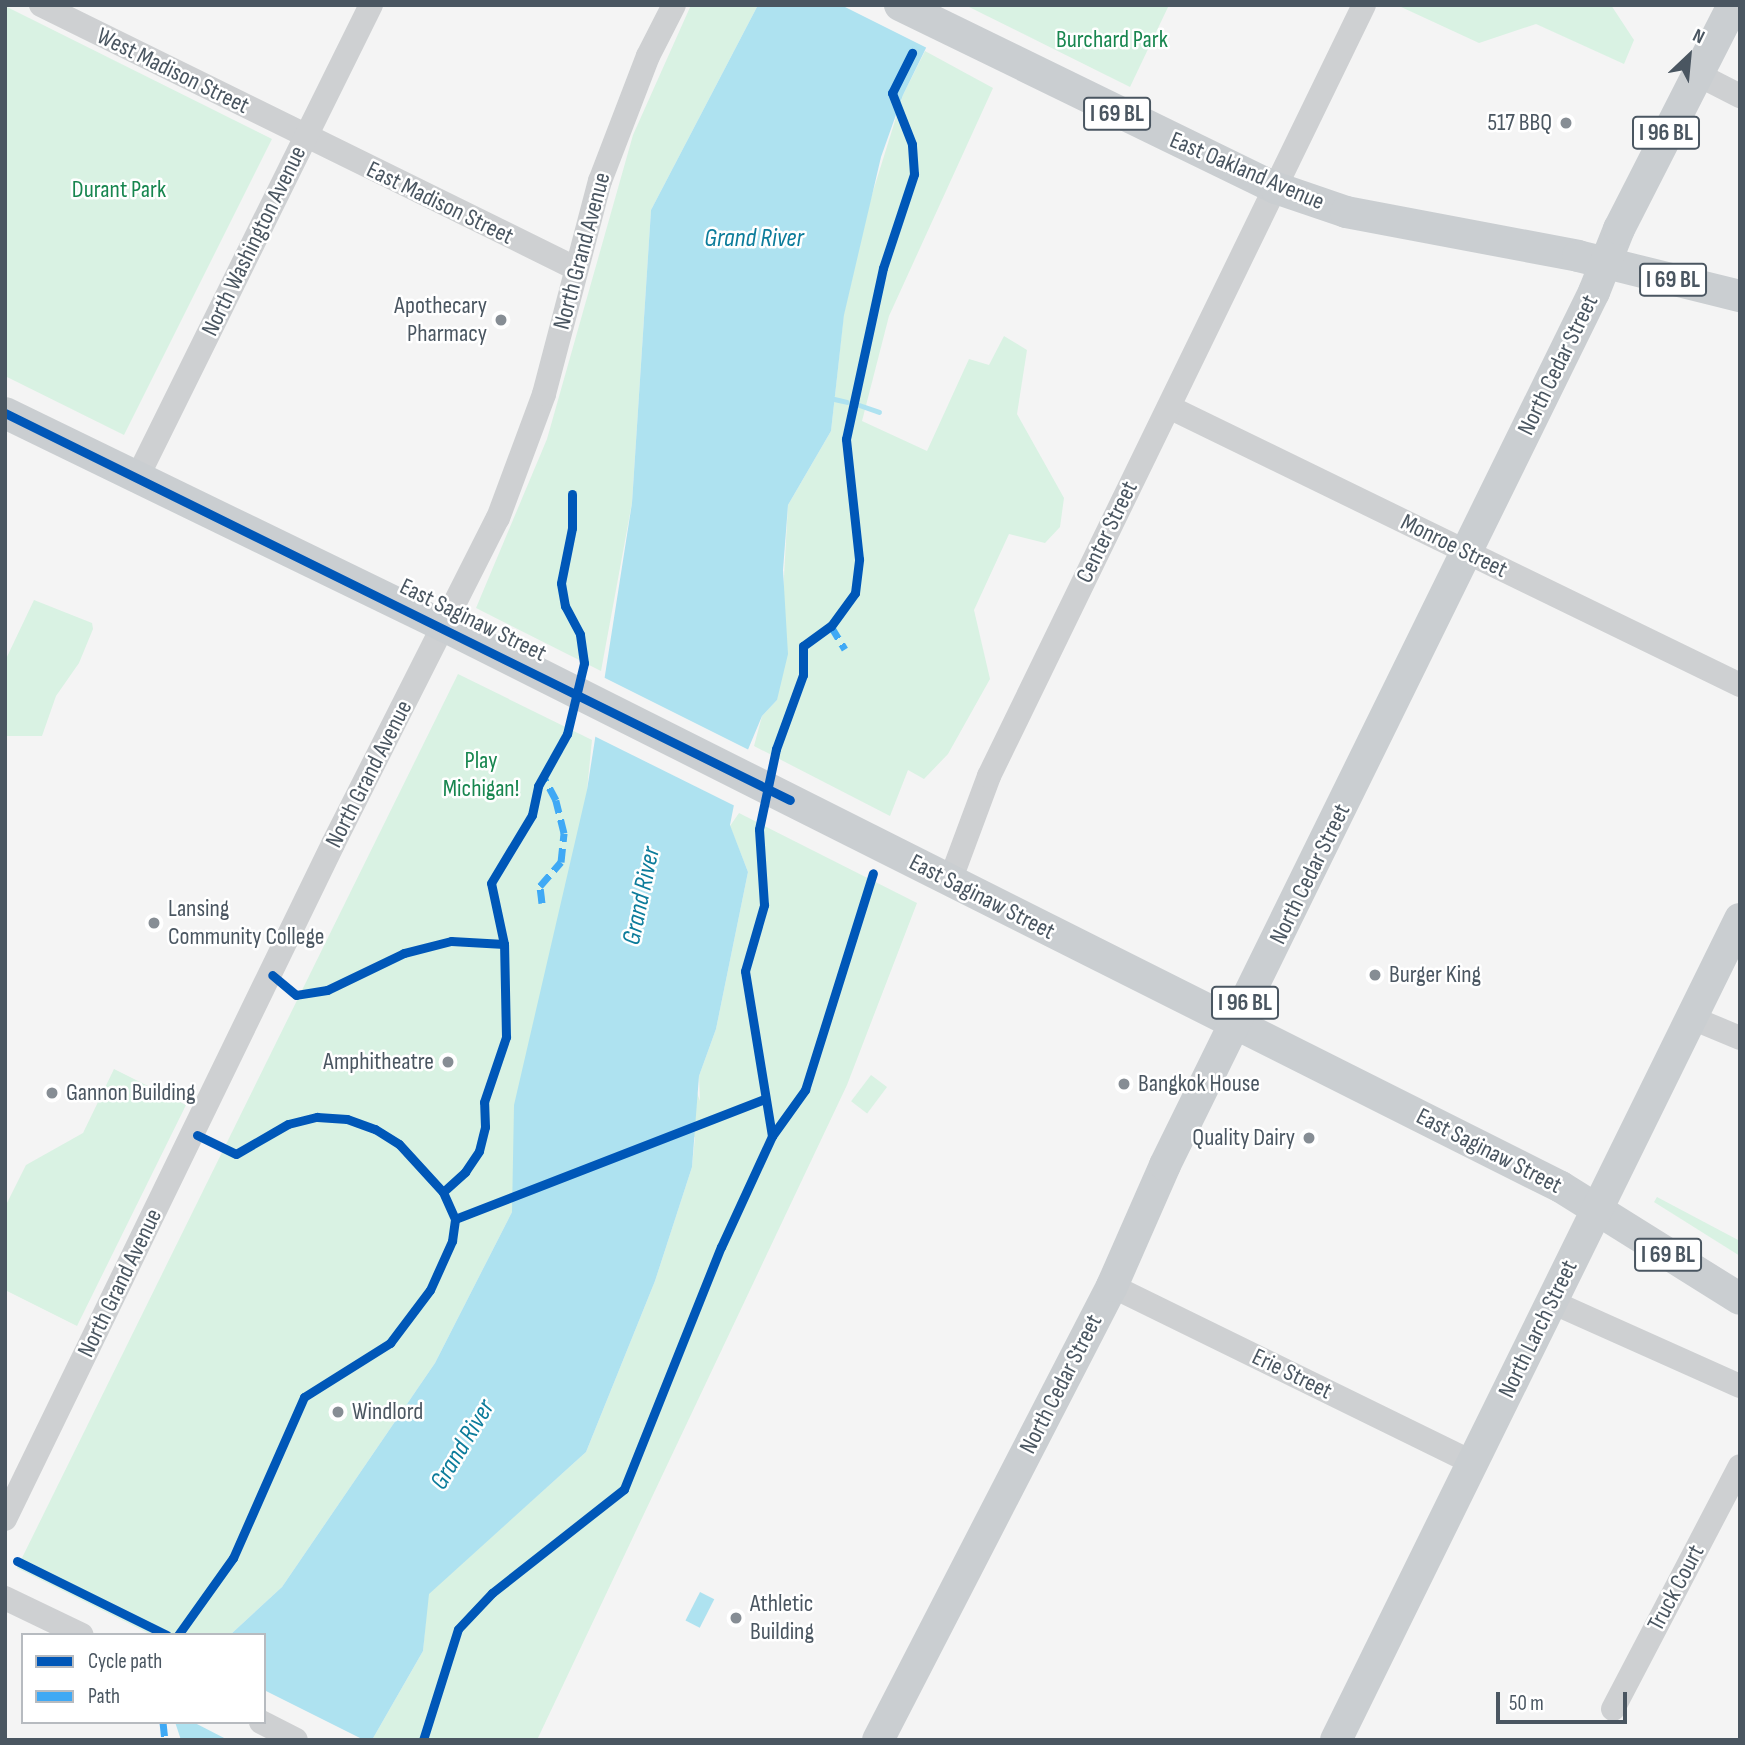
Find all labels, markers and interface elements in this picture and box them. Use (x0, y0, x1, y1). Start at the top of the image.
north arrow (1654, 21, 1724, 91)
street label: West Madison Street (92, 22, 254, 120)
text: N (1689, 24, 1708, 49)
park label: Burchard Park (1056, 26, 1168, 54)
road number: I 69 BL (1082, 94, 1152, 134)
place label: 517 BBQ (1487, 109, 1552, 137)
road number: I 96 BL (1631, 114, 1701, 152)
marker: 517 BBQ (1558, 115, 1574, 131)
street label: East Oakland Avenue (1165, 126, 1329, 216)
street label: North Washington Avenue (195, 141, 313, 341)
street label: East Madison Street (362, 155, 518, 251)
street label: North Grand Avenue (547, 169, 617, 333)
park label: Durant Park (72, 176, 166, 204)
water label: Grand River (704, 223, 804, 255)
road number: I 69 BL (1638, 260, 1708, 300)
street label: North Cedar Street (1512, 290, 1604, 440)
place label: Apothecary Pharmacy (394, 292, 487, 348)
marker: Apothecary Pharmacy (493, 312, 509, 328)
street label: Center Street (1070, 476, 1144, 588)
street label: Monroe Street (1396, 508, 1512, 584)
street label: East Saginaw Street (395, 572, 551, 668)
street label: North Grand Avenue (320, 696, 418, 852)
park label: Play Michigan! (443, 747, 519, 803)
street label: North Cedar Street (1264, 799, 1356, 949)
water label: Grand River (616, 844, 668, 948)
street label: East Saginaw Street (904, 848, 1060, 946)
place label: Lansing Community College (168, 895, 325, 951)
marker: Lansing Community College (146, 915, 162, 931)
place label: Burger King (1389, 961, 1481, 989)
marker: Burger King (1367, 967, 1383, 983)
road number: I 96 BL (1210, 984, 1280, 1022)
place label: Amphitheatre (323, 1048, 434, 1076)
marker: Amphitheatre (440, 1054, 456, 1070)
place label: Bangkok House (1138, 1070, 1260, 1098)
marker: Bangkok House (1116, 1076, 1132, 1092)
place label: Gannon Building (66, 1079, 196, 1107)
marker: Gannon Building (44, 1085, 60, 1101)
street label: East Saginaw Street (1411, 1102, 1567, 1200)
place label: Quality Dairy (1192, 1124, 1295, 1152)
marker: Quality Dairy (1301, 1130, 1317, 1146)
street label: North Grand Avenue (72, 1204, 168, 1362)
road number: I 69 BL (1633, 1236, 1703, 1274)
street label: North Larch Street (1492, 1255, 1584, 1403)
street label: North Cedar Street (1014, 1310, 1108, 1458)
street label: Erie Street (1247, 1342, 1337, 1406)
water label: Grand River (424, 1394, 502, 1496)
place label: Windlord (352, 1398, 423, 1426)
marker: Windlord (330, 1404, 346, 1420)
street label: Truck Court (1641, 1540, 1711, 1636)
place label: Athletic Building (750, 1590, 814, 1646)
marker: Athletic Building (728, 1610, 744, 1626)
legend (21, 1633, 266, 1724)
text: Cycle path (88, 1649, 162, 1674)
scale bar (1500, 1678, 1631, 1722)
text: Path (88, 1684, 120, 1709)
text: 50 m (1509, 1691, 1544, 1716)

